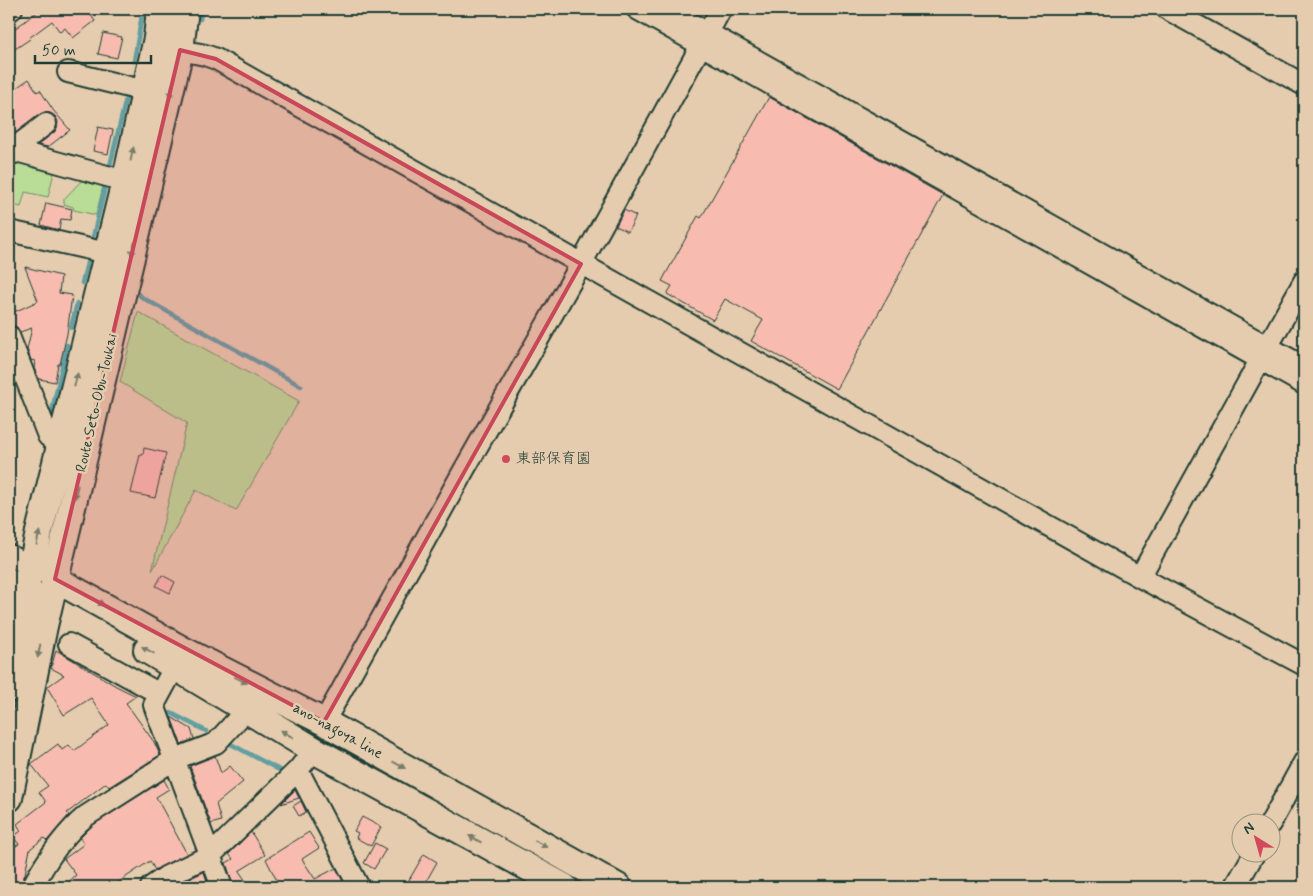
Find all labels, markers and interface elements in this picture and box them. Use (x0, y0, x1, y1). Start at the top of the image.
scale bar (35, 32, 151, 64)
text: 50 m (42, 41, 76, 61)
one-way arrow (167, 84, 175, 99)
one-way arrow (128, 146, 136, 161)
one-way arrow (129, 242, 137, 257)
street label: Route Seto-Obu-Toukai (71, 332, 123, 474)
one-way arrow (72, 372, 80, 387)
place label: 東部保育園 (516, 449, 591, 469)
marker: 東部保育園 (500, 453, 512, 465)
one-way arrow (72, 485, 80, 500)
one-way arrow (34, 530, 42, 545)
one-way arrow (92, 597, 105, 606)
one-way arrow (35, 643, 43, 658)
one-way arrow (141, 646, 154, 655)
one-way arrow (234, 675, 248, 684)
street label: ano-nagoya line (289, 698, 387, 765)
one-way arrow (281, 729, 294, 738)
one-way arrow (393, 760, 406, 769)
north arrow (1230, 814, 1280, 864)
text: N (1240, 818, 1258, 838)
one-way arrow (468, 834, 482, 843)
one-way arrow (534, 840, 548, 849)

